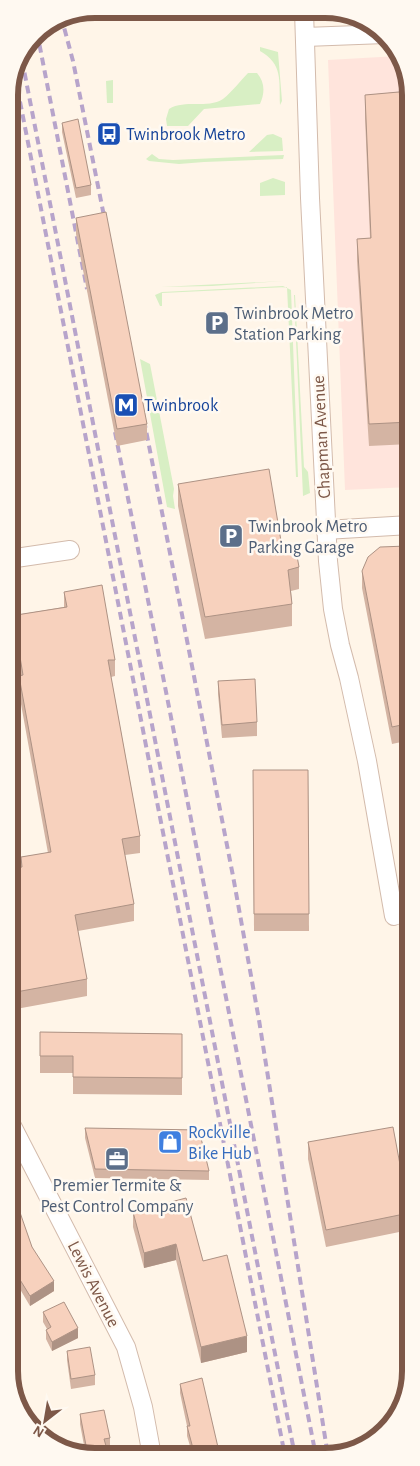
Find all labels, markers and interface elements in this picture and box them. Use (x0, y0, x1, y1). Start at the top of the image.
bus stop icon: Twinbrook Metro (96, 121, 122, 147)
place label: Twinbrook Metro (126, 126, 246, 144)
place label: Twinbrook Metro Station Parking (234, 305, 354, 344)
parking icon: Twinbrook Metro Station Parking (204, 310, 230, 336)
street label: Chapman Avenue (310, 375, 334, 499)
metro station icon: Twinbrook (113, 392, 139, 418)
place label: Twinbrook (144, 397, 219, 415)
place label: Twinbrook Metro Parking Garage (248, 518, 368, 557)
parking icon: Twinbrook Metro Parking Garage (218, 523, 244, 549)
place label: Rockville Bike Hub (188, 1124, 252, 1163)
shop icon: Rockville Bike Hub (157, 1129, 183, 1155)
office icon: Premier Termite & Pest Control Company (104, 1146, 130, 1172)
place label: Premier Termite & Pest Control Company (41, 1177, 194, 1216)
street label: Lewis Avenue (64, 1238, 122, 1330)
north arrow (20, 1396, 70, 1446)
text: N (31, 1423, 47, 1440)

